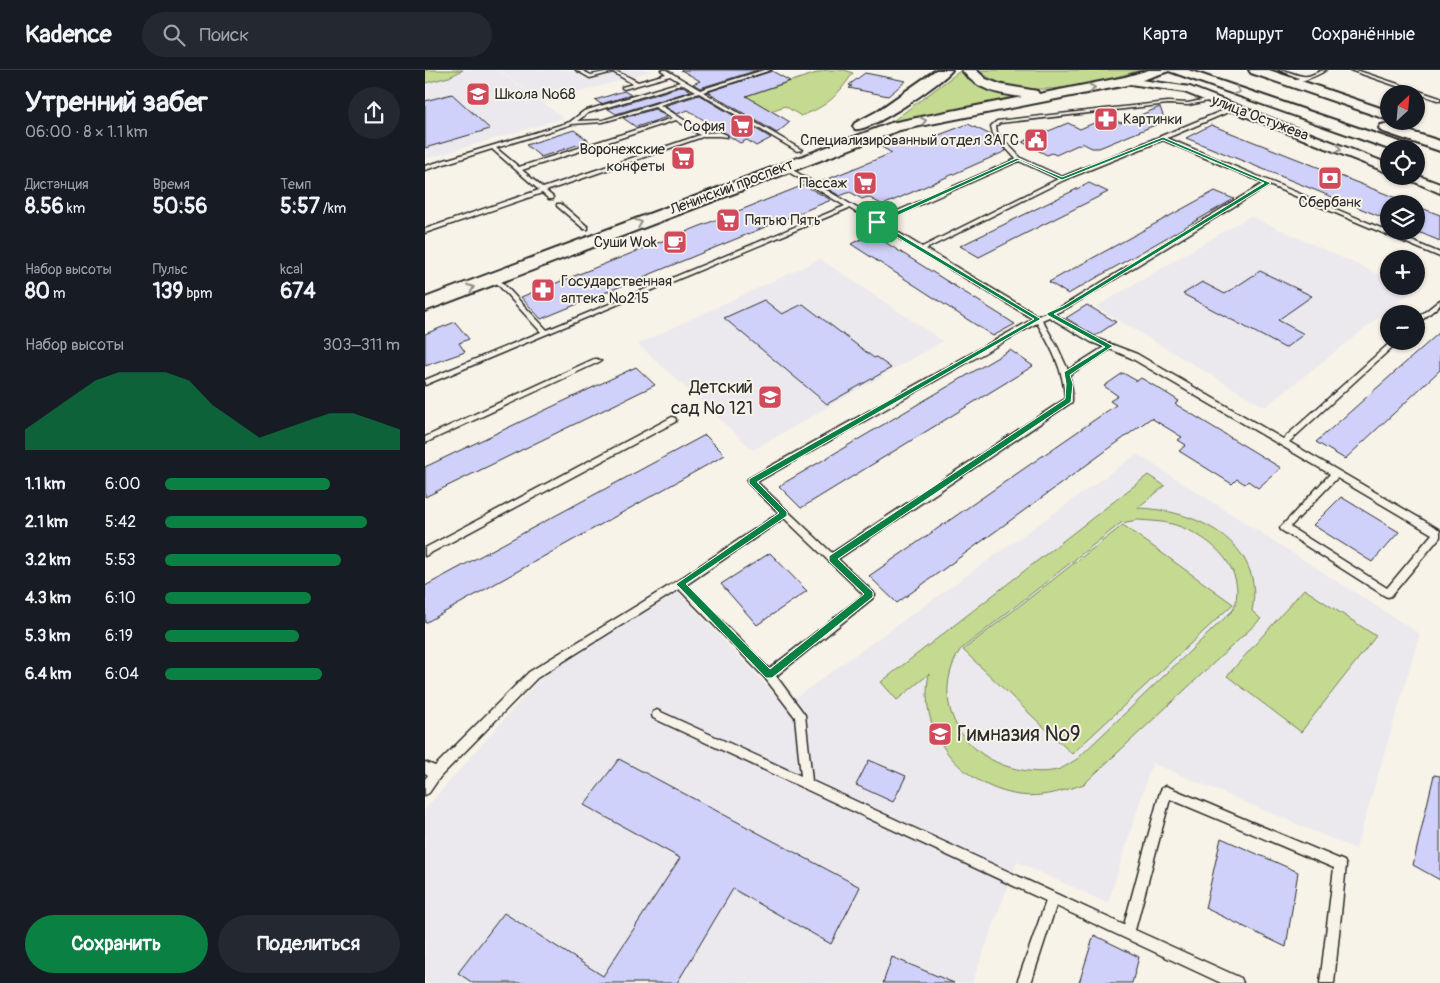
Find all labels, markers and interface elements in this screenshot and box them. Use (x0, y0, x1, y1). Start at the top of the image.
search box (142, 12, 492, 57)
text: Kadence (25, 20, 112, 49)
icon: search (160, 21, 188, 49)
text: Поиск (200, 23, 249, 47)
text: Карта (1143, 23, 1187, 46)
text: Маршрут (1215, 23, 1283, 46)
text: Сохранённые (1311, 23, 1415, 46)
school or university icon: Школа №68 (465, 81, 491, 107)
one-way arrow (1088, 84, 1097, 94)
text: Утренний забег (25, 85, 208, 120)
place label: Школа №68 (495, 85, 576, 104)
north arrow (1380, 85, 1425, 130)
map controls (1380, 85, 1425, 350)
one-way arrow (1233, 86, 1241, 96)
button: share (348, 87, 400, 139)
street label: улица Остужева (1208, 90, 1311, 145)
pharmacy icon: Картинки (1093, 106, 1119, 132)
place label: Картинки (1123, 110, 1182, 129)
supermarket icon: София (729, 113, 755, 139)
one-way arrow (918, 116, 927, 126)
place label: София (683, 117, 725, 136)
text: 06:00 · 8 × 1.1 km (25, 122, 148, 142)
public building icon: Специализированный отдел ЗАГС (1023, 127, 1049, 153)
place label: Специализированный отдел ЗАГС (800, 131, 1019, 150)
place label: Воронежские конфеты (579, 140, 666, 176)
button: locate (1380, 140, 1425, 185)
one-way arrow (1334, 143, 1342, 153)
supermarket icon: Воронежские конфеты (670, 145, 696, 171)
street label: Ленинский проспект (666, 154, 797, 220)
bank icon: Сбербанк (1317, 165, 1343, 191)
supermarket icon: Пассаж (852, 170, 878, 196)
place label: Пассаж (799, 174, 847, 193)
text: Дистанция (25, 176, 89, 193)
text: Время (153, 176, 190, 193)
text: Темп (280, 176, 311, 193)
text: 8.56 (25, 193, 64, 220)
text: 50:56 (153, 193, 208, 220)
text: 5:57 (280, 193, 320, 220)
place label: Сбербанк (1298, 193, 1362, 212)
button: layers (1380, 195, 1425, 240)
text: km (64, 200, 85, 217)
text: /km (320, 200, 346, 217)
pin (856, 201, 898, 243)
supermarket icon: Пятью Пять (715, 207, 741, 233)
icon: arrive (863, 208, 891, 236)
place label: Пятью Пять (745, 211, 821, 230)
one-way arrow (634, 219, 642, 229)
cafe icon: Суши Wok (662, 229, 688, 255)
place label: Суши Wok (594, 233, 658, 252)
button: + (1380, 250, 1425, 295)
text: Набор высоты (25, 261, 112, 278)
text: Пульс (153, 261, 188, 278)
text: kcal (280, 261, 303, 278)
place label: Государственная аптека №215 (561, 272, 672, 308)
pharmacy icon: Государственная аптека №215 (530, 277, 556, 303)
text: 80 (25, 278, 50, 305)
text: 139 (153, 278, 183, 305)
text: 674 (280, 278, 316, 305)
one-way arrow (466, 284, 474, 294)
text: m (50, 285, 65, 302)
text: bpm (183, 285, 212, 302)
button: − (1380, 305, 1425, 350)
text: Набор высоты (25, 335, 124, 355)
text: 303–311 m (323, 335, 400, 355)
place label: Детский сад № 121 (671, 376, 753, 420)
school or university icon: Детский сад № 121 (757, 384, 783, 410)
text: 1.1 km (25, 474, 65, 494)
text: 6:00 (105, 474, 140, 494)
text: 2.1 km (25, 512, 68, 532)
text: 5:42 (105, 512, 136, 532)
text: 3.2 km (25, 550, 71, 570)
text: 5:53 (105, 550, 136, 570)
text: 4.3 km (25, 588, 71, 608)
text: 6:10 (105, 588, 136, 608)
text: 5.3 km (25, 626, 70, 646)
text: 6:19 (105, 626, 133, 646)
text: 6.4 km (25, 664, 71, 684)
text: 6:04 (105, 664, 139, 684)
school or university icon: Гимназия №9 (927, 721, 953, 747)
place label: Гимназия №9 (957, 721, 1081, 748)
button: Сохранить (25, 915, 208, 973)
button: Поделиться (218, 915, 400, 973)

